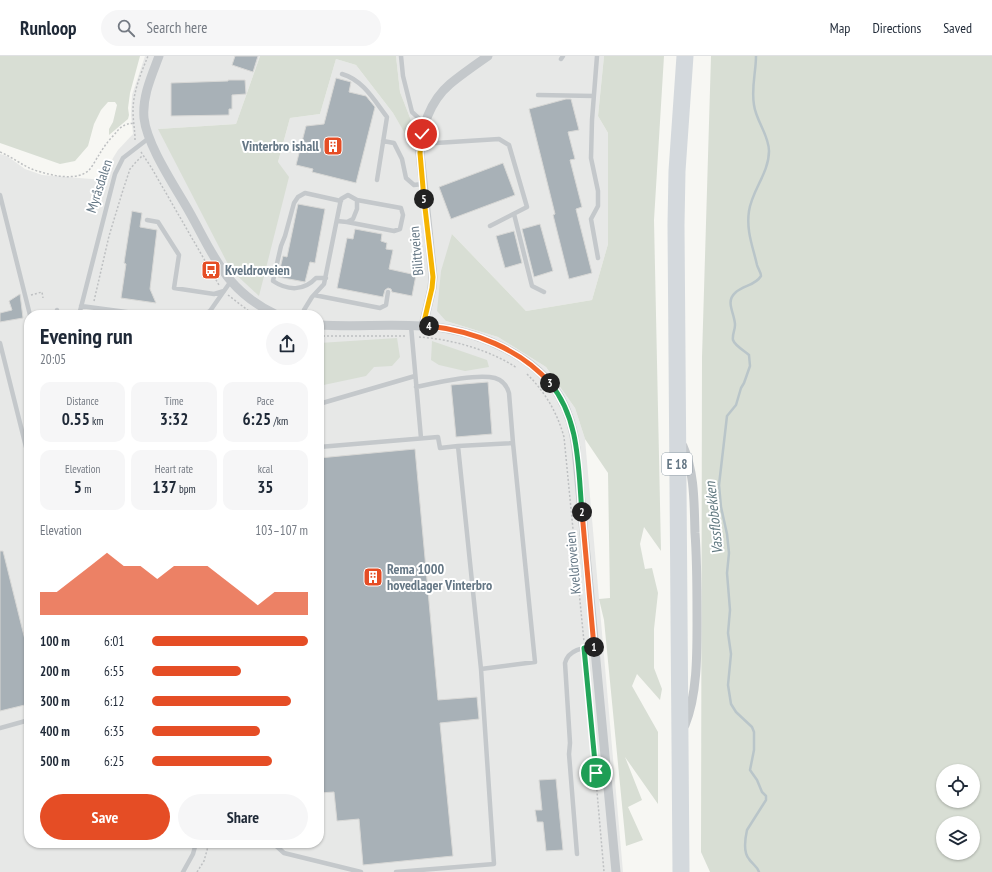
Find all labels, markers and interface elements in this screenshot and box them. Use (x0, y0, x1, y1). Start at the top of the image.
search box (101, 10, 381, 46)
text: Runloop (20, 16, 77, 40)
icon: search (115, 17, 137, 39)
text: Search here (147, 18, 208, 37)
text: Map (830, 19, 850, 37)
text: Directions (872, 19, 921, 37)
text: Saved (943, 19, 972, 37)
pin (405, 117, 439, 151)
icon: check (411, 123, 433, 145)
building icon: Vinterbro ishall (322, 135, 344, 157)
place label: Vinterbro ishall (241, 137, 320, 155)
street label: Myråsdalen (82, 157, 116, 215)
pin: 5 (414, 189, 434, 209)
text: 5 (421, 192, 427, 206)
street label: Bilittveien (405, 225, 427, 277)
bus stop icon: Kveldroveien (200, 259, 222, 281)
place label: Kveldroveien (225, 261, 290, 279)
pin: 4 (419, 316, 439, 336)
text: 4 (426, 319, 432, 333)
text: Evening run (40, 322, 133, 350)
button: share (266, 323, 308, 365)
text: 20:05 (40, 351, 66, 368)
pin: 3 (540, 373, 560, 393)
text: 3 (547, 376, 553, 390)
text: Distance (66, 394, 99, 408)
text: Time (164, 394, 184, 408)
text: Pace (257, 394, 274, 408)
text: 0.55 (62, 408, 90, 430)
text: 3:32 (160, 408, 188, 430)
text: 6:25 (242, 408, 271, 430)
text: km (90, 414, 104, 428)
text: /km (271, 414, 288, 428)
road number: E 18 (662, 453, 692, 475)
text: Elevation (65, 462, 100, 476)
text: Heart rate (155, 462, 193, 476)
text: kcal (258, 462, 273, 476)
text: 5 (74, 476, 82, 498)
text: 137 (152, 476, 177, 498)
text: 35 (257, 476, 273, 498)
water label: Vassflobekken (700, 479, 727, 555)
text: m (82, 482, 91, 496)
text: bpm (177, 482, 196, 496)
pin: 2 (572, 502, 592, 522)
text: 2 (579, 505, 585, 519)
text: Elevation (40, 522, 82, 539)
text: 103–107 m (255, 522, 308, 539)
street label: Kveldroveien (561, 531, 585, 595)
place label: Rema 1000 hovedlager Vinterbro (387, 560, 492, 594)
building icon: Rema 1000 hovedlager Vinterbro (362, 566, 384, 588)
text: 100 m (40, 633, 70, 650)
text: 6:01 (104, 633, 124, 650)
pin: 1 (584, 637, 604, 657)
text: 1 (591, 640, 597, 654)
text: 200 m (40, 663, 70, 680)
text: 6:55 (104, 663, 124, 680)
text: 300 m (40, 693, 70, 710)
text: 6:12 (104, 693, 124, 710)
text: 400 m (40, 723, 70, 740)
text: 6:35 (104, 723, 124, 740)
text: 500 m (40, 753, 70, 770)
text: 6:25 (104, 753, 124, 770)
pin (579, 756, 613, 790)
icon: arrive (585, 762, 607, 784)
map controls (936, 764, 980, 860)
button: locate (936, 764, 980, 808)
button: Save (40, 794, 170, 840)
button: Share (178, 794, 308, 840)
button: layers (936, 816, 980, 860)

